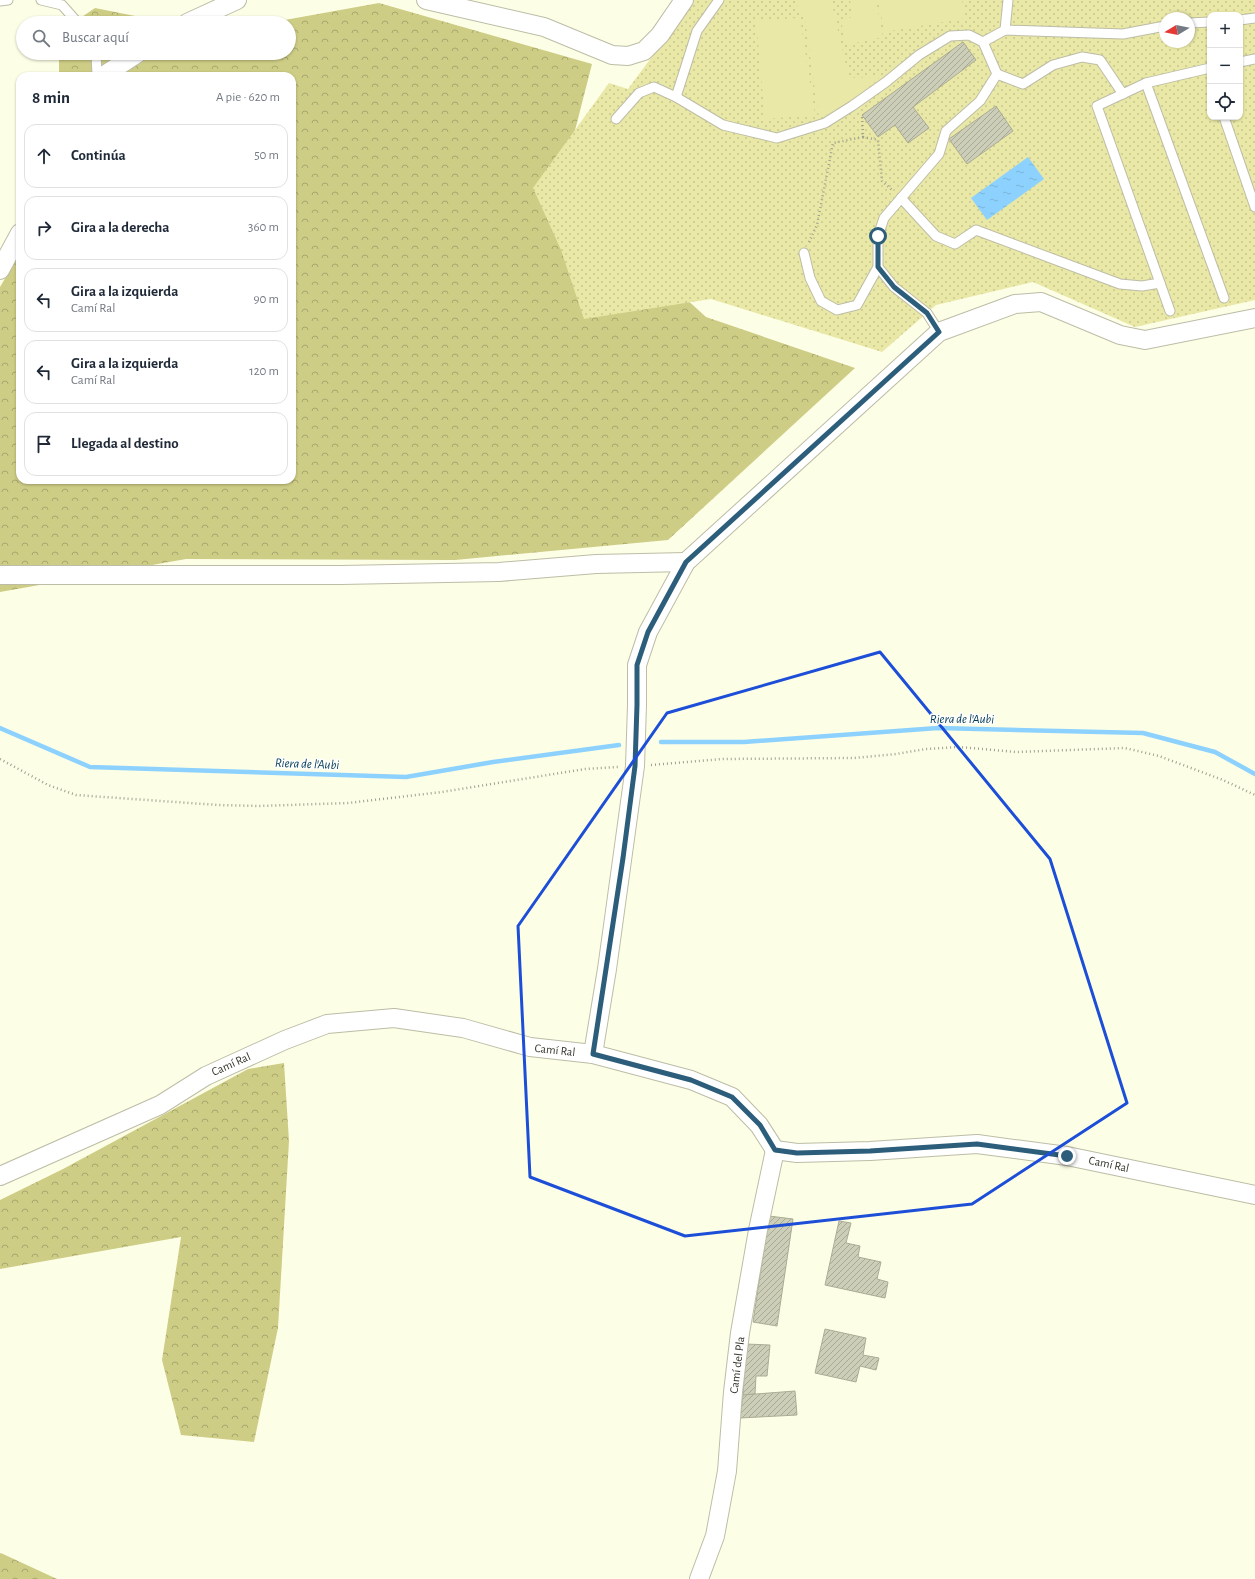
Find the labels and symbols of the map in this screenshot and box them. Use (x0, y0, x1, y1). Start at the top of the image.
north arrow (1159, 12, 1195, 48)
route start (869, 227, 887, 245)
water label: Riera de l'Aubi (930, 713, 994, 726)
water label: Riera de l'Aubi (275, 757, 339, 772)
street label: Camí Ral (534, 1042, 576, 1058)
street label: Camí Ral (210, 1050, 252, 1078)
route end (1058, 1147, 1076, 1165)
street label: Camí Ral (1088, 1154, 1130, 1174)
street label: Camí del Pla (728, 1335, 747, 1394)

